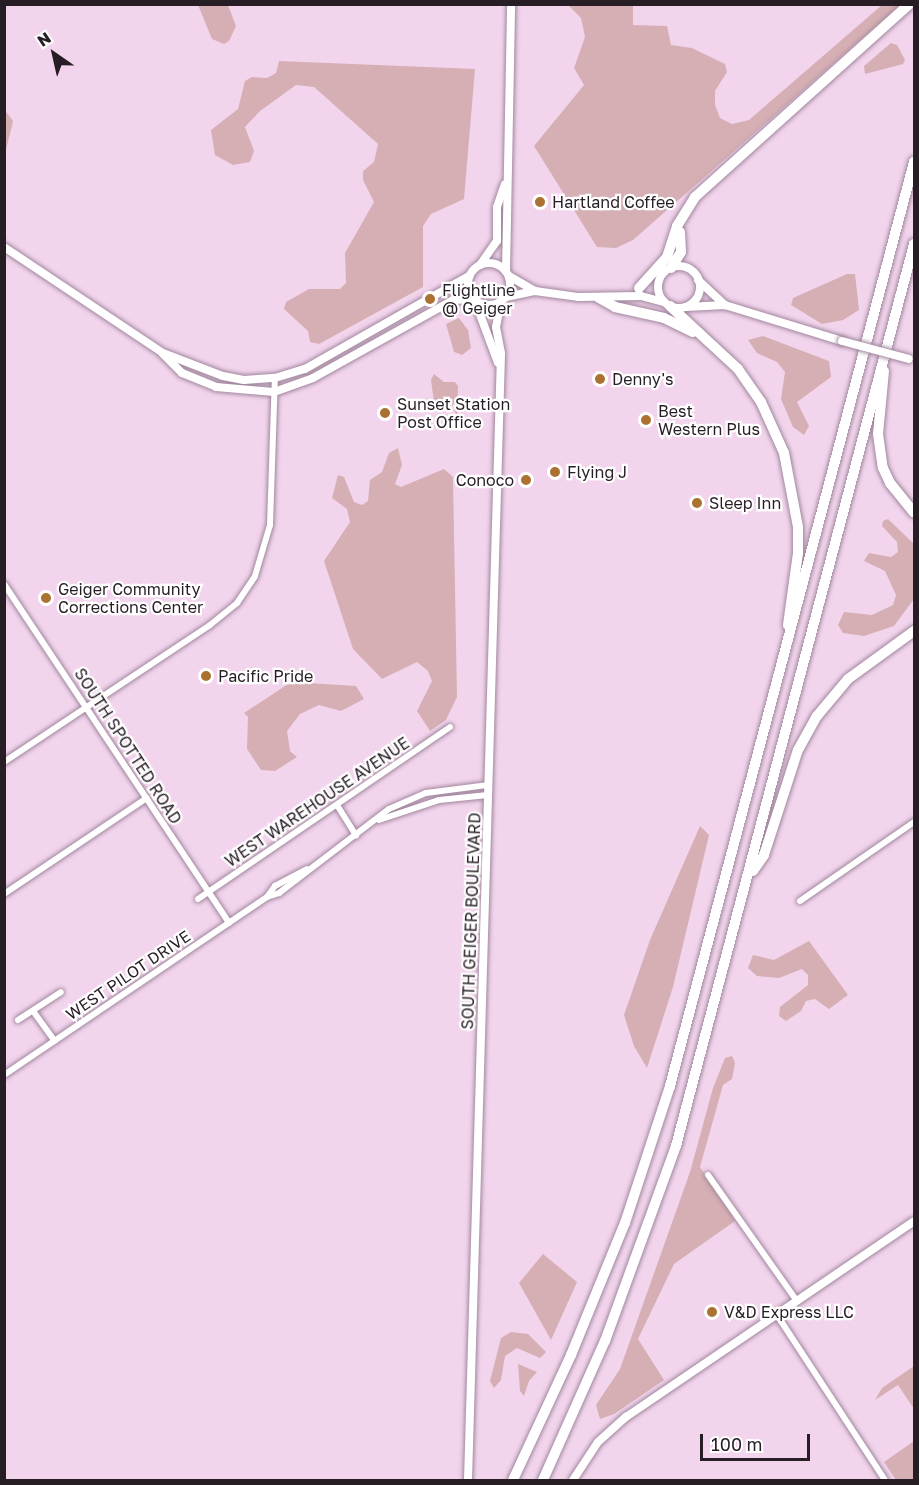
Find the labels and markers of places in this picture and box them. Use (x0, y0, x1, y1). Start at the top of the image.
place label: Hartland Coffee (552, 192, 675, 212)
marker: Hartland Coffee (533, 195, 547, 209)
place label: Flightline @ Geiger (442, 280, 515, 318)
marker: Flightline @ Geiger (423, 292, 437, 306)
place label: Denny's (612, 369, 673, 389)
marker: Denny's (593, 372, 607, 386)
place label: Sunset Station Post Office (397, 394, 510, 432)
place label: Best Western Plus (658, 401, 760, 439)
marker: Sunset Station Post Office (378, 406, 392, 420)
marker: Best Western Plus (639, 413, 653, 427)
place label: Flying J (567, 462, 627, 482)
marker: Flying J (548, 465, 562, 479)
place label: Conoco (456, 470, 514, 490)
marker: Conoco (519, 473, 533, 487)
place label: Sleep Inn (709, 493, 781, 513)
marker: Sleep Inn (690, 496, 704, 510)
place label: Geiger Community Corrections Center (58, 579, 203, 617)
marker: Geiger Community Corrections Center (39, 591, 53, 605)
place label: Pacific Pride (218, 666, 313, 686)
marker: Pacific Pride (199, 669, 213, 683)
place label: V&D Express LLC (724, 1302, 854, 1322)
marker: V&D Express LLC (705, 1305, 719, 1319)

